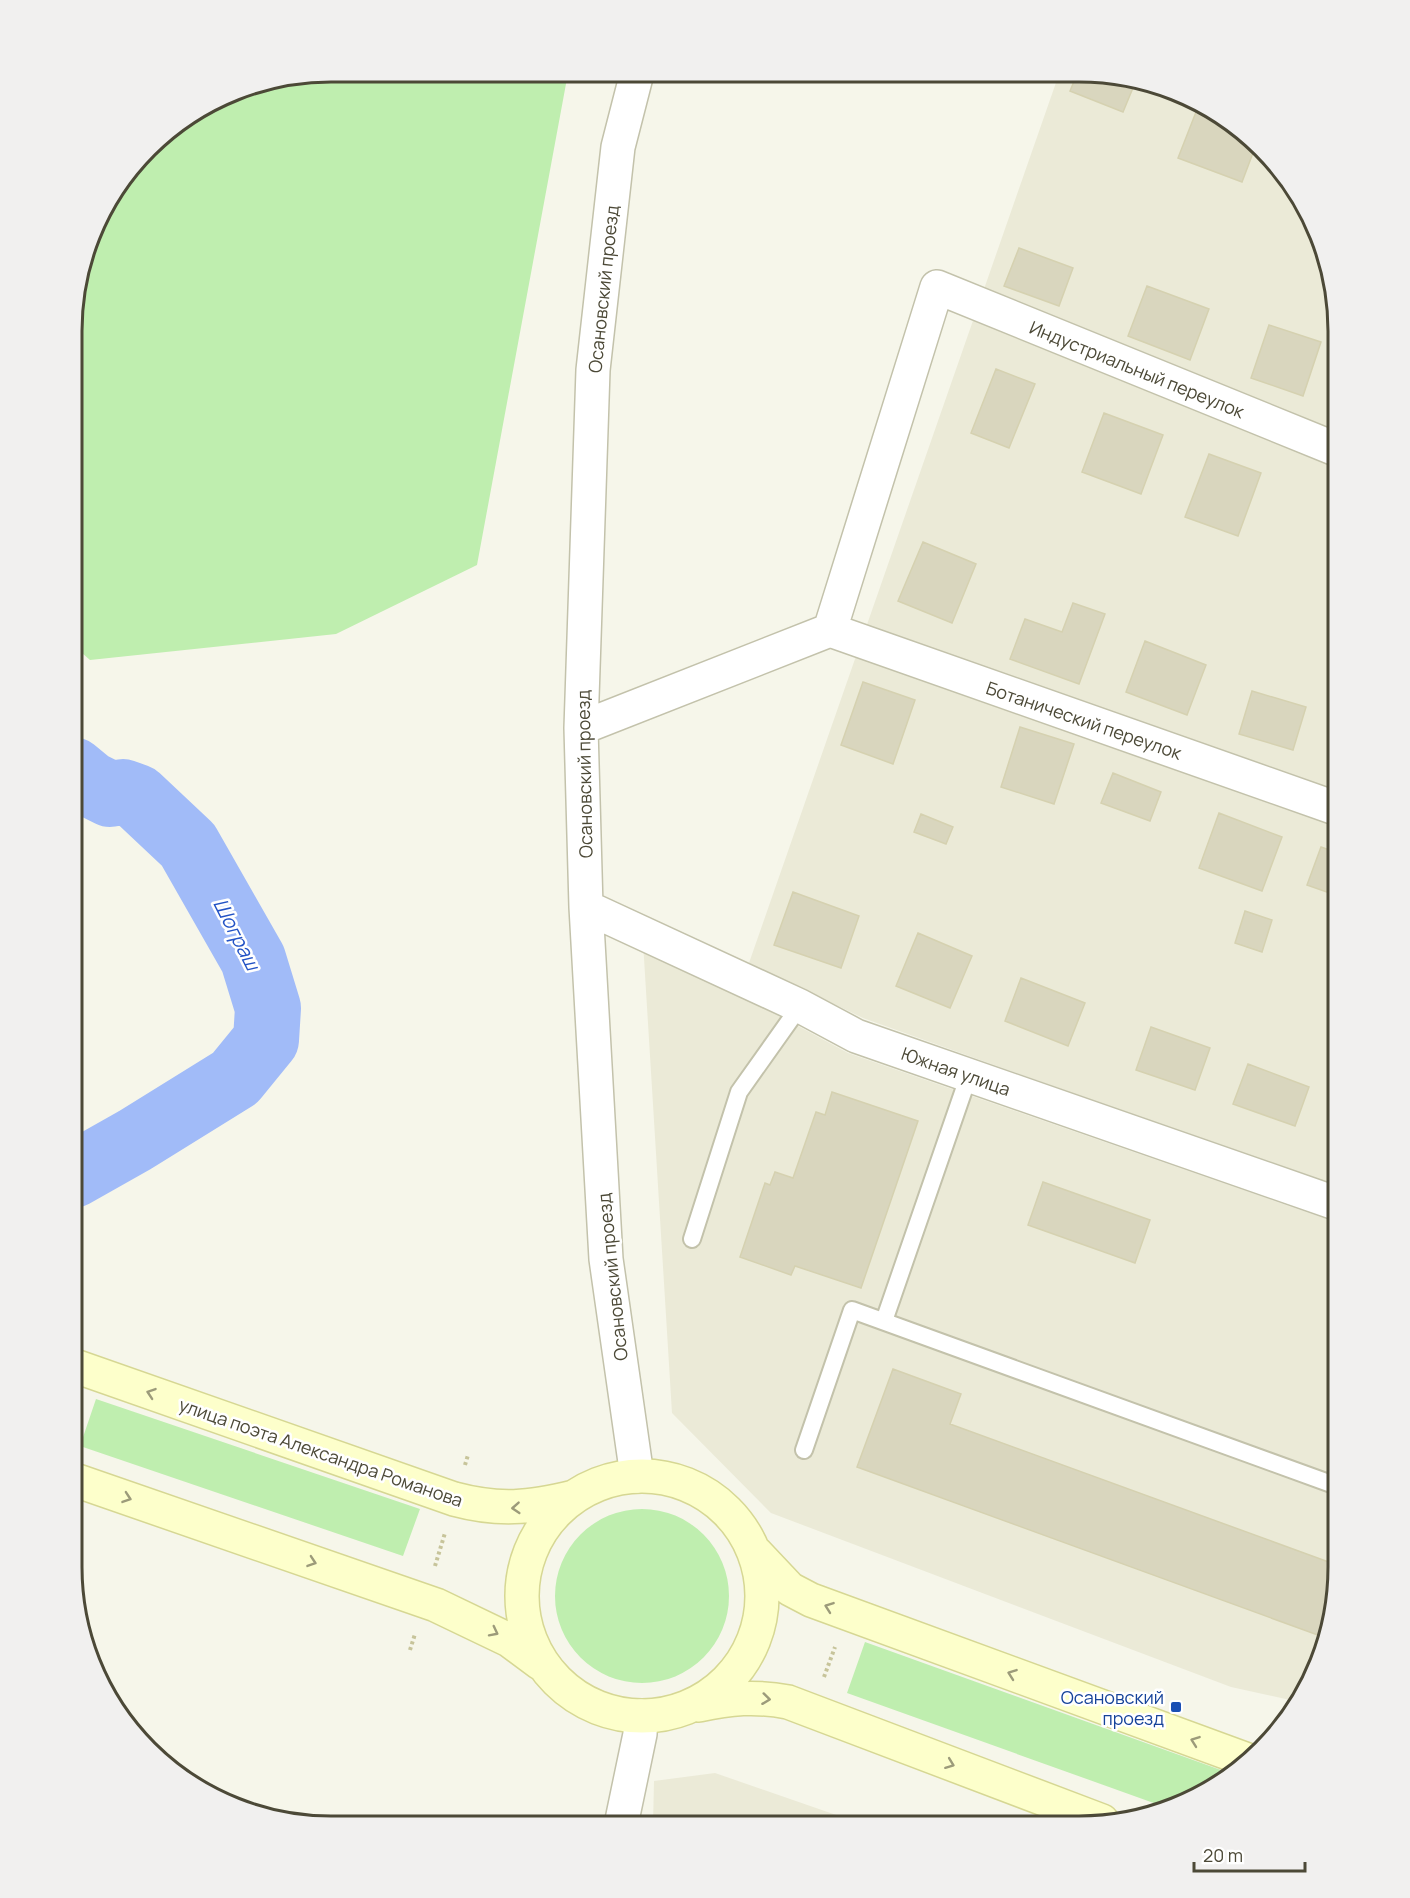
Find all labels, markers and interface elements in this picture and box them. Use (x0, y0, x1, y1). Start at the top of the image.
street label: Осановский проезд (582, 204, 624, 374)
street label: Индустриальный переулок (1026, 315, 1249, 424)
street label: Ботанический переулок (983, 675, 1186, 765)
street label: Осановский проезд (571, 689, 597, 858)
water label: Шограш (207, 893, 267, 976)
street label: Южная улица (898, 1041, 1014, 1101)
street label: Осановский проезд (591, 1192, 633, 1362)
one-way arrow (147, 1387, 157, 1400)
street label: улица поэта Александра Романова (176, 1392, 466, 1512)
one-way arrow (122, 1491, 132, 1504)
one-way arrow (512, 1501, 521, 1514)
one-way arrow (306, 1555, 317, 1568)
one-way arrow (824, 1602, 835, 1614)
one-way arrow (487, 1625, 498, 1636)
one-way arrow (1007, 1668, 1018, 1681)
place label: Осановский проезд (1061, 1685, 1164, 1730)
one-way arrow (762, 1692, 771, 1705)
marker: Осановский проезд (1169, 1700, 1183, 1714)
one-way arrow (1190, 1736, 1201, 1748)
one-way arrow (944, 1756, 955, 1769)
scale bar (1194, 1835, 1305, 1873)
text: 20 m (1203, 1843, 1243, 1867)

